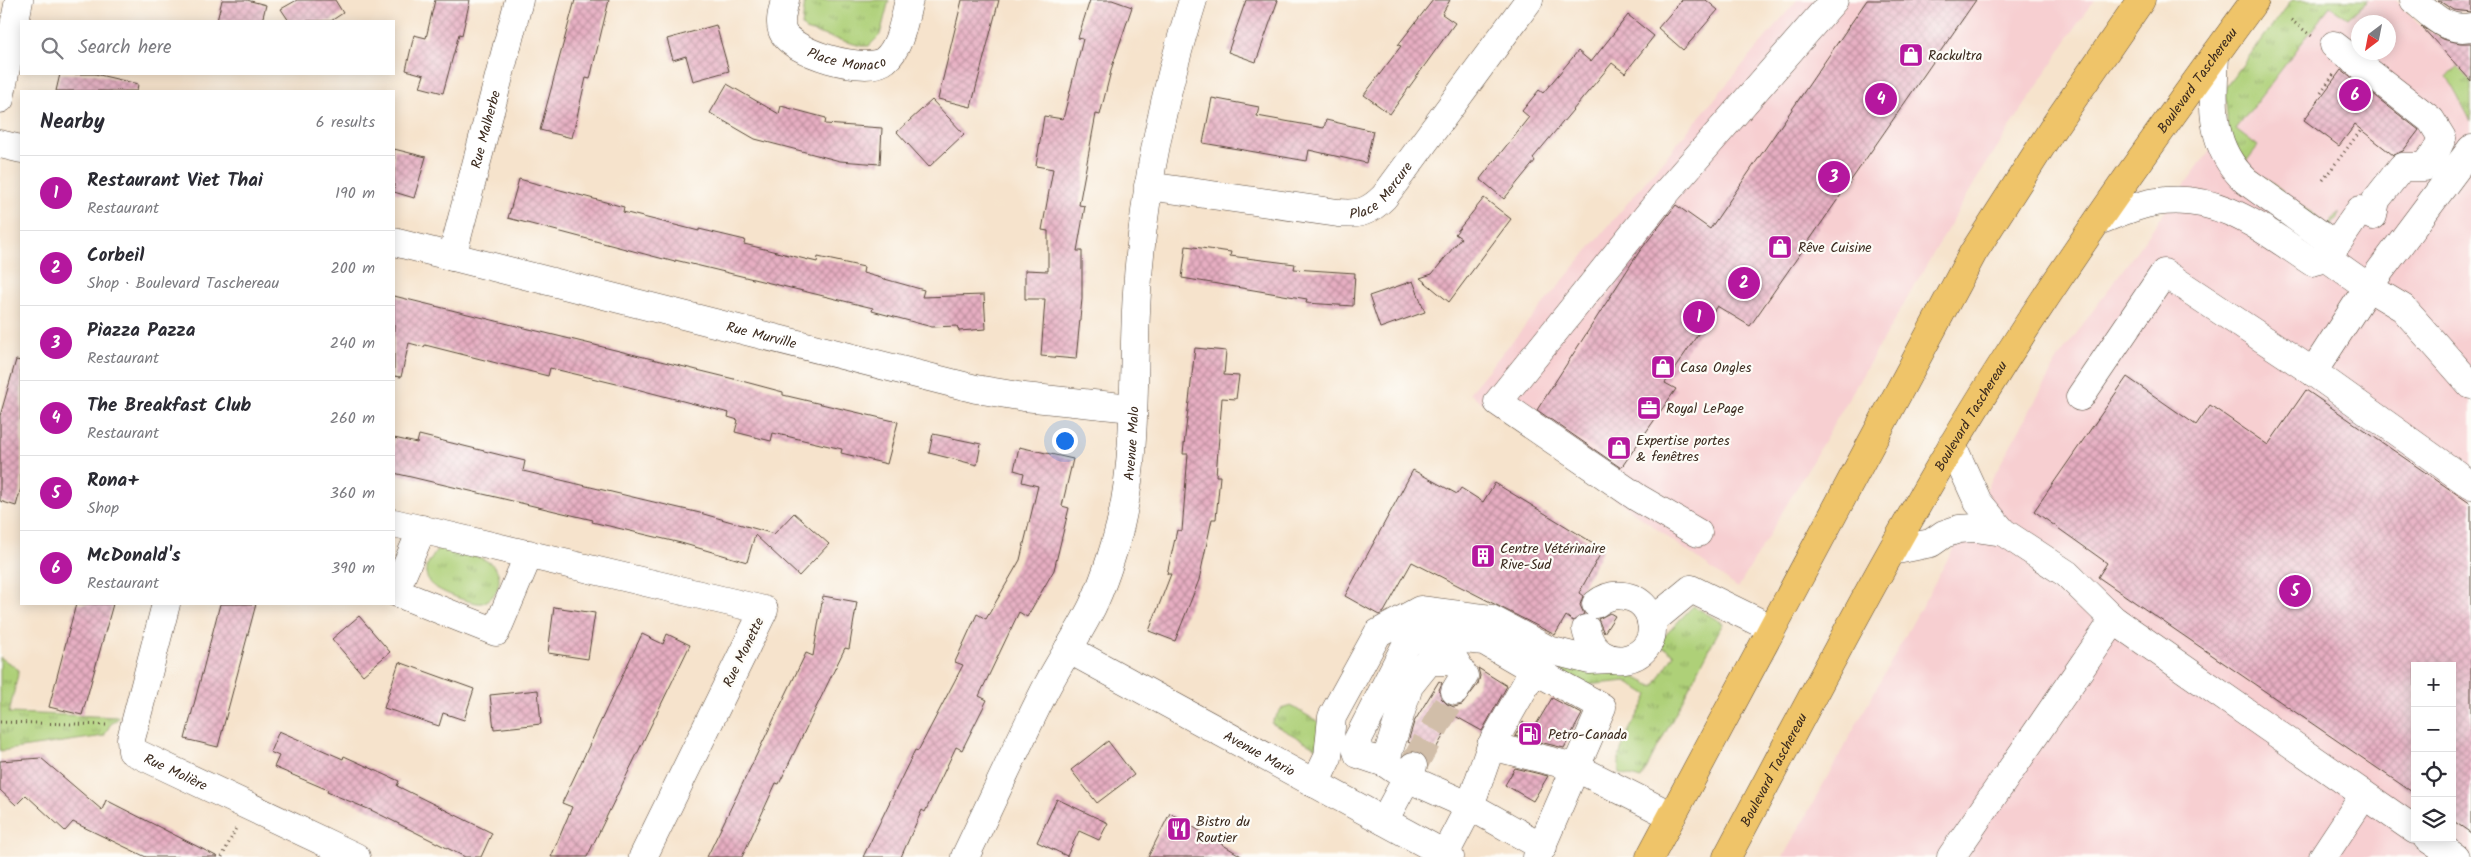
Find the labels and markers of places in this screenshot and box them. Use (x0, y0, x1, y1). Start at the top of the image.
shop icon: Rackultra (1898, 42, 1924, 68)
place label: Rackultra (1928, 45, 1982, 67)
pin: 6 (2339, 76, 2371, 114)
pin: 4 (1865, 80, 1897, 118)
pin: 3 (1818, 158, 1850, 196)
shop icon: Rêve Cuisine (1767, 234, 1793, 260)
place label: Rêve Cuisine (1798, 237, 1872, 259)
pin: 2 (1728, 264, 1760, 302)
pin: 1 (1683, 298, 1715, 336)
shop icon: Casa Ongles (1650, 354, 1676, 380)
place label: Casa Ongles (1680, 357, 1752, 379)
office icon: Royal LePage (1636, 395, 1662, 421)
place label: Royal LePage (1666, 398, 1744, 420)
place label: Expertise portes & fenêtres (1636, 430, 1730, 468)
shop icon: Expertise portes & fenêtres (1606, 435, 1632, 461)
place label: Centre Vétérinaire Rive-Sud (1500, 538, 1606, 576)
building icon: Centre Vétérinaire Rive-Sud (1470, 543, 1496, 569)
pin: 5 (2279, 572, 2311, 610)
fuel station icon: Petro-Canada (1517, 721, 1543, 747)
place label: Petro-Canada (1548, 724, 1627, 746)
place label: Bistro du Routier (1196, 811, 1250, 849)
restaurant icon: Bistro du Routier (1166, 816, 1192, 842)

